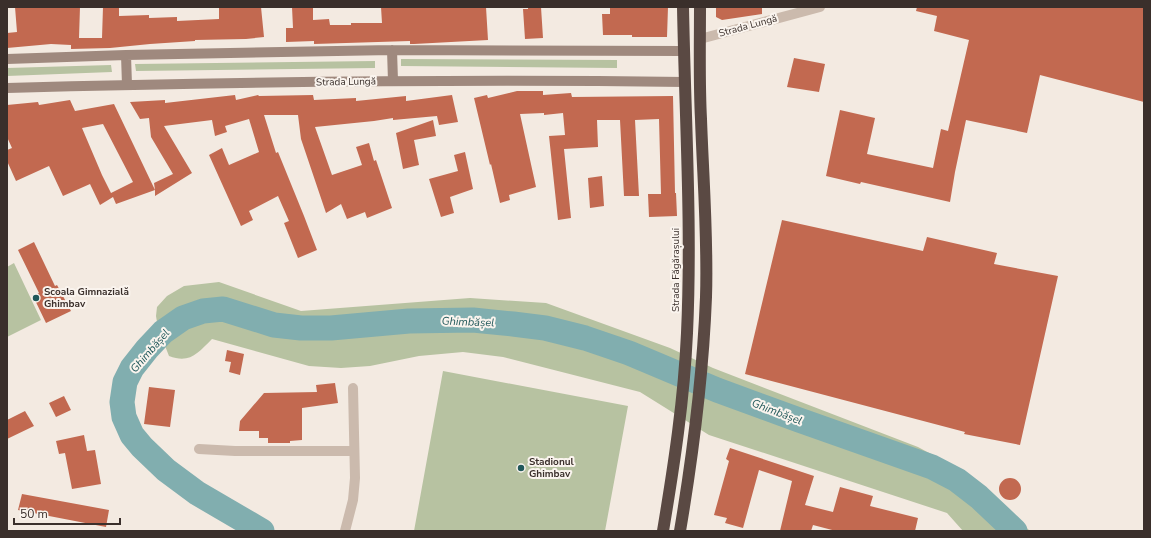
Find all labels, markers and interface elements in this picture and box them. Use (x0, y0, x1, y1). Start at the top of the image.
street label: Strada Lungă (717, 11, 779, 41)
street label: Strada Lungă (316, 74, 376, 90)
street label: Strada Făgărașului (669, 228, 683, 312)
place label: Scoala Gimnazială Ghimbav (44, 285, 129, 311)
marker: Scoala Gimnazială Ghimbav (31, 293, 41, 303)
water label: Ghimbășel (441, 314, 495, 330)
water label: Ghimbășel (127, 326, 173, 376)
water label: Ghimbășel (750, 396, 804, 428)
place label: Stadionul Ghimbav (529, 455, 575, 481)
marker: Stadionul Ghimbav (516, 463, 526, 473)
scale bar (14, 500, 120, 526)
text: 50 m (20, 506, 48, 522)

